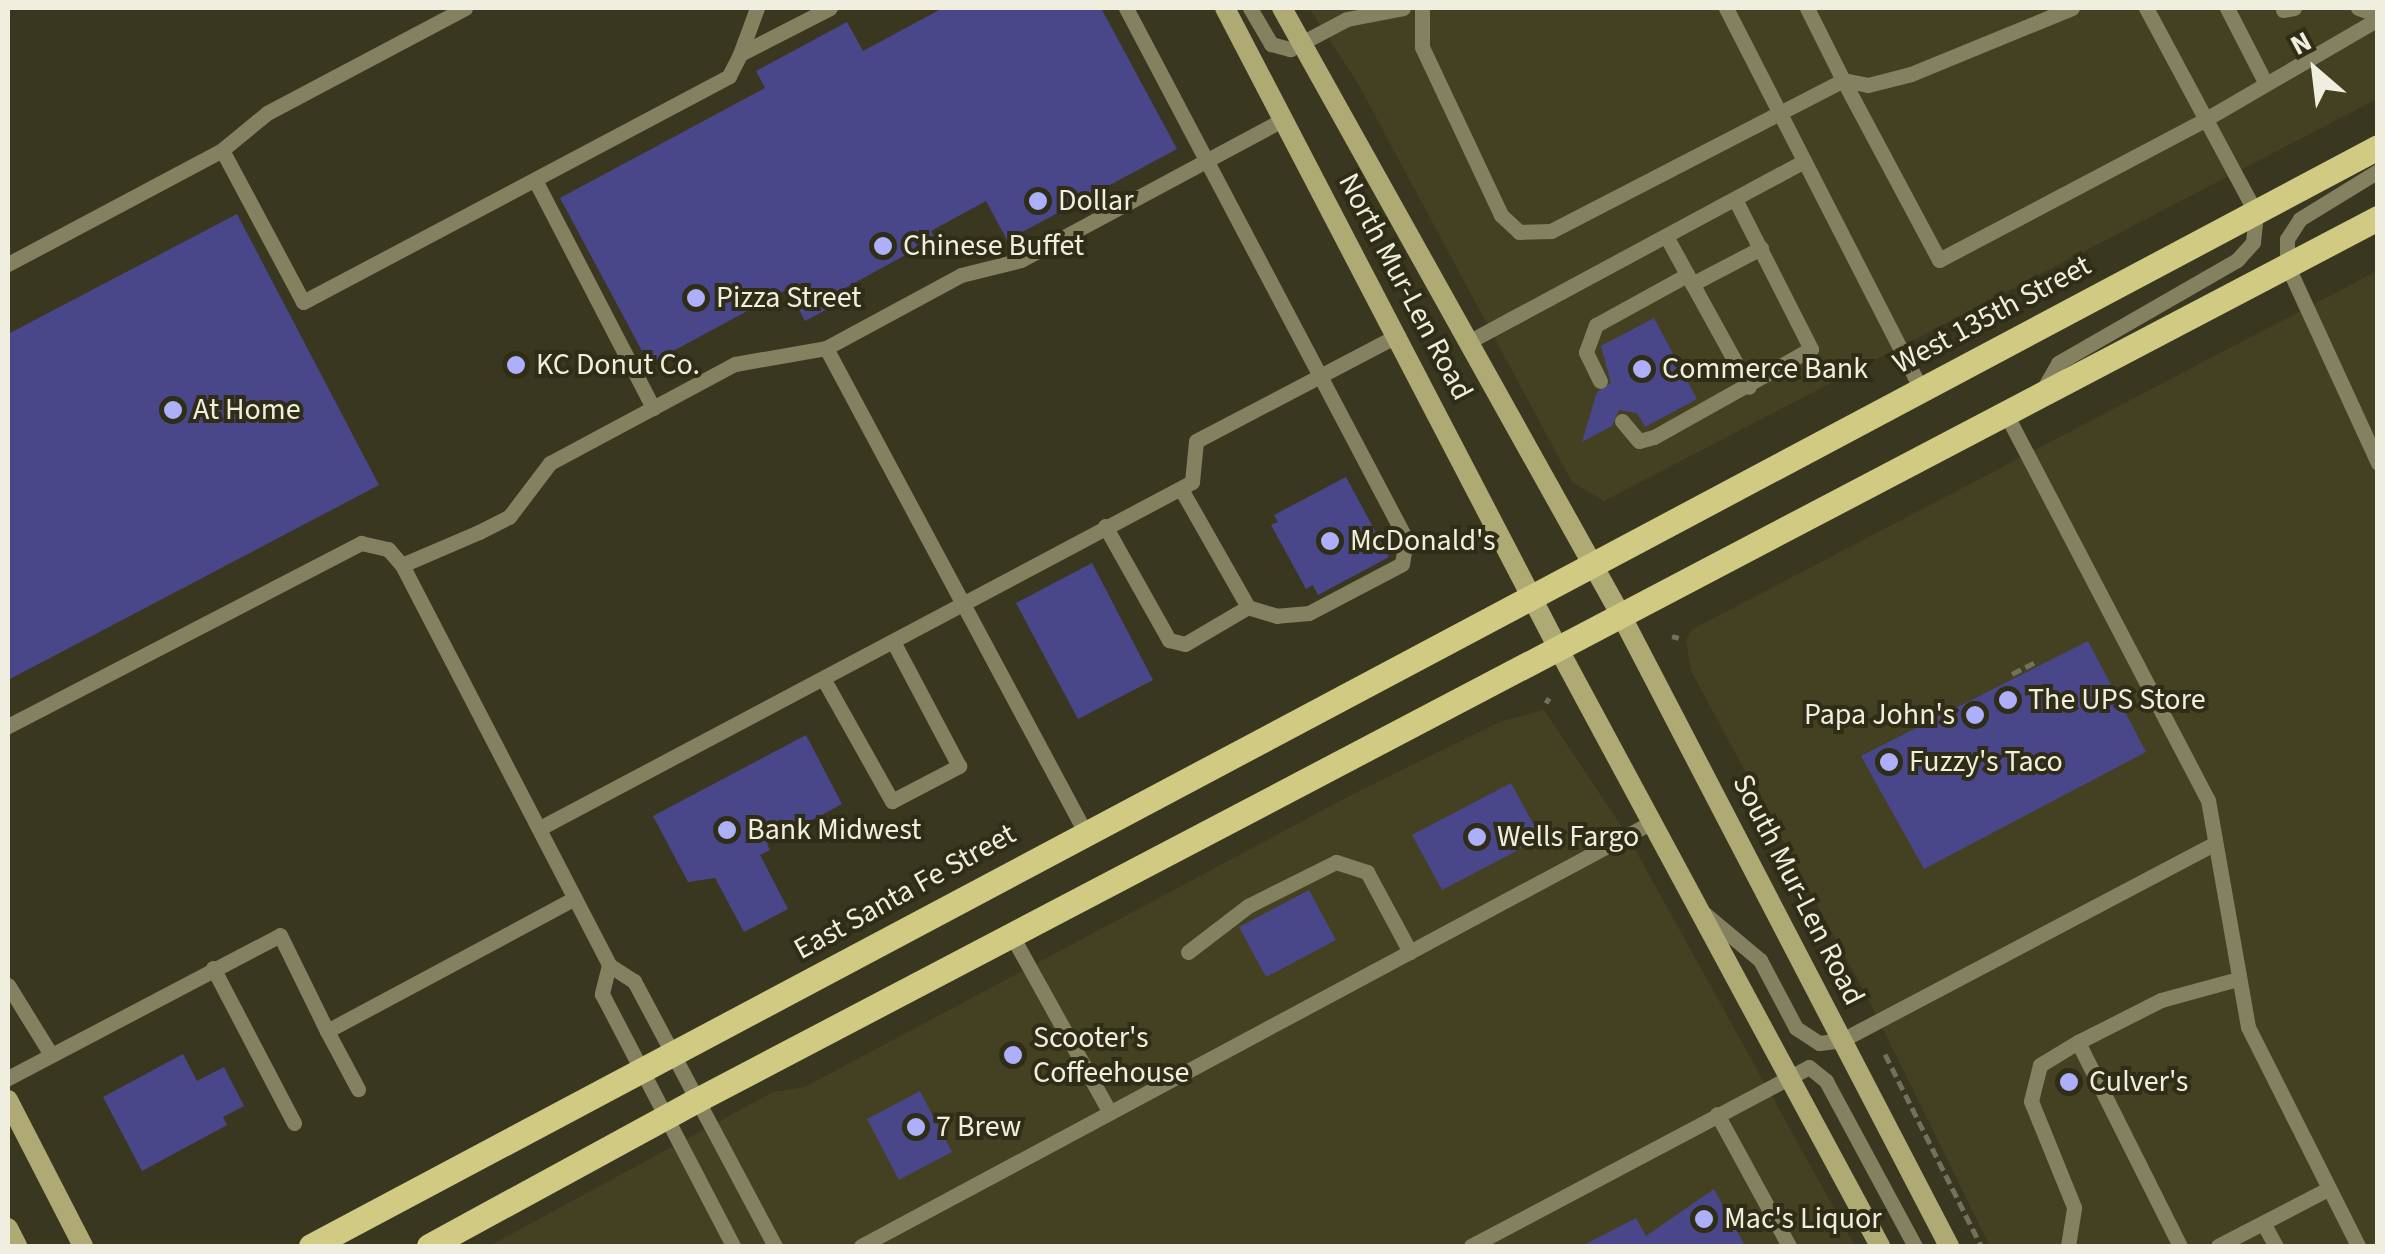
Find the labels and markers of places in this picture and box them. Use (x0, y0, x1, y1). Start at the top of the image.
place label: Dollar (1058, 183, 1134, 219)
marker: Dollar (1027, 190, 1049, 212)
place label: Chinese Buffet (903, 228, 1084, 264)
marker: Chinese Buffet (872, 235, 894, 257)
place label: Pizza Street (716, 280, 861, 316)
marker: Pizza Street (685, 287, 707, 309)
place label: KC Donut Co. (536, 347, 700, 383)
place label: Commerce Bank (1662, 351, 1868, 387)
marker: KC Donut Co. (505, 354, 527, 376)
marker: Commerce Bank (1631, 358, 1653, 380)
place label: At Home (193, 392, 301, 428)
marker: At Home (162, 399, 184, 421)
place label: McDonald's (1350, 523, 1495, 559)
marker: McDonald's (1319, 530, 1341, 552)
place label: The UPS Store (2028, 682, 2206, 718)
marker: The UPS Store (1997, 689, 2019, 711)
place label: Papa John's (1804, 697, 1955, 733)
marker: Papa John's (1964, 704, 1986, 726)
place label: Fuzzy's Taco (1909, 744, 2063, 780)
marker: Fuzzy's Taco (1878, 751, 1900, 773)
place label: Bank Midwest (747, 812, 921, 848)
marker: Bank Midwest (716, 819, 738, 841)
place label: Wells Fargo (1497, 819, 1639, 855)
marker: Wells Fargo (1466, 826, 1488, 848)
place label: Scooter's Coffeehouse (1033, 1020, 1189, 1090)
marker: Scooter's Coffeehouse (1002, 1044, 1024, 1066)
place label: Culver's (2089, 1064, 2188, 1100)
marker: Culver's (2058, 1071, 2080, 1093)
place label: 7 Brew (936, 1109, 1021, 1145)
marker: 7 Brew (905, 1116, 927, 1138)
place label: Mac's Liquor (1724, 1201, 1882, 1237)
marker: Mac's Liquor (1693, 1208, 1715, 1230)

